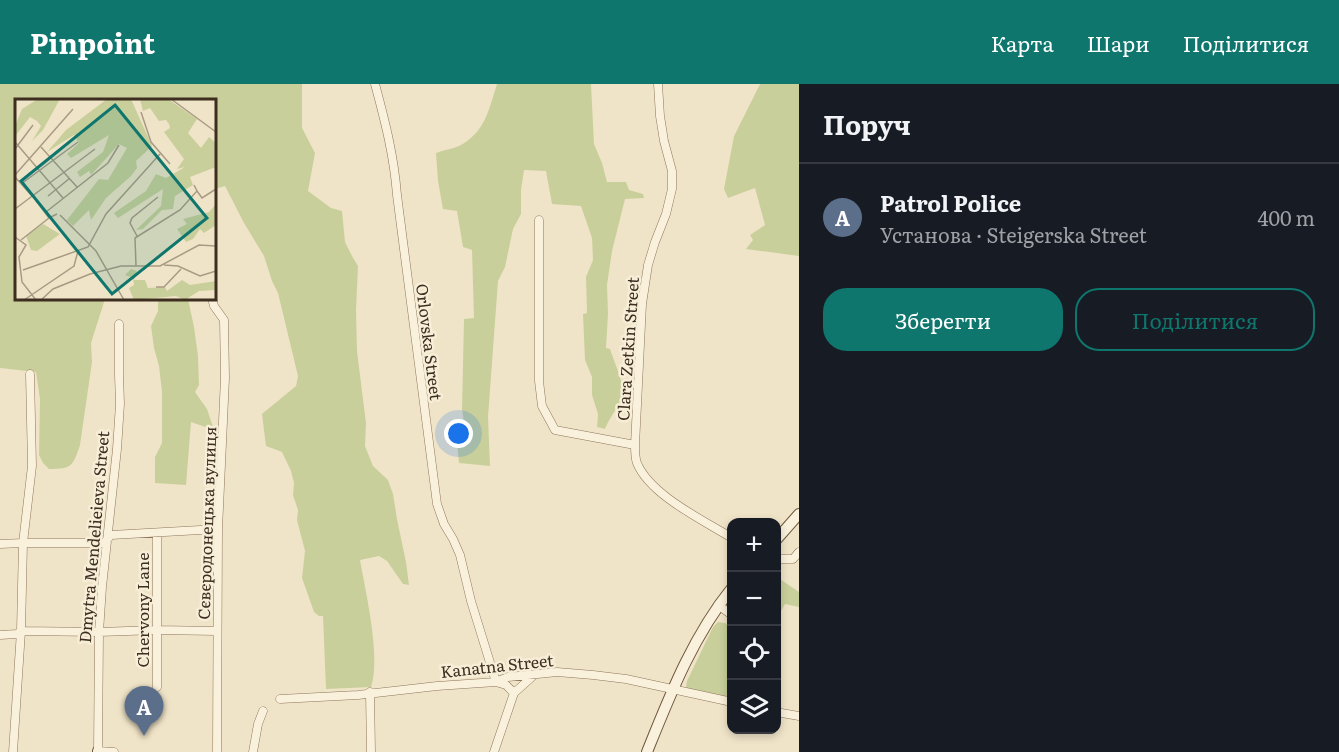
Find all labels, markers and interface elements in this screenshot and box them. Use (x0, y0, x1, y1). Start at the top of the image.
text: Pinpoint (30, 21, 155, 63)
text: Карта (991, 27, 1054, 58)
text: Шари (1087, 27, 1150, 58)
text: Поділитися (1183, 27, 1309, 58)
inset map (15, 99, 216, 300)
text: Поруч (823, 104, 911, 143)
text: Patrol Police (880, 186, 1021, 219)
text: A (835, 202, 850, 232)
text: 400 m (1257, 202, 1315, 232)
text: Установа · Steigerska Street (880, 219, 1147, 249)
street label: Clara Zetkin Street (610, 276, 644, 422)
street label: Orlovska Street (411, 282, 449, 402)
button: Зберегти (823, 288, 1063, 351)
button: Поділитися (1075, 288, 1315, 351)
your location (444, 419, 473, 448)
street label: Сєвєродонецька вулиця (191, 426, 221, 620)
street label: Dmytra Mendelieieva Street (72, 429, 114, 644)
map controls (727, 518, 781, 734)
button: + (727, 518, 781, 572)
street label: Chervony Lane (130, 552, 154, 668)
button: − (727, 572, 781, 626)
button: locate (727, 626, 781, 680)
street label: Kanatna Street (439, 647, 555, 683)
button: layers (727, 680, 781, 734)
pin: A (124, 686, 164, 736)

